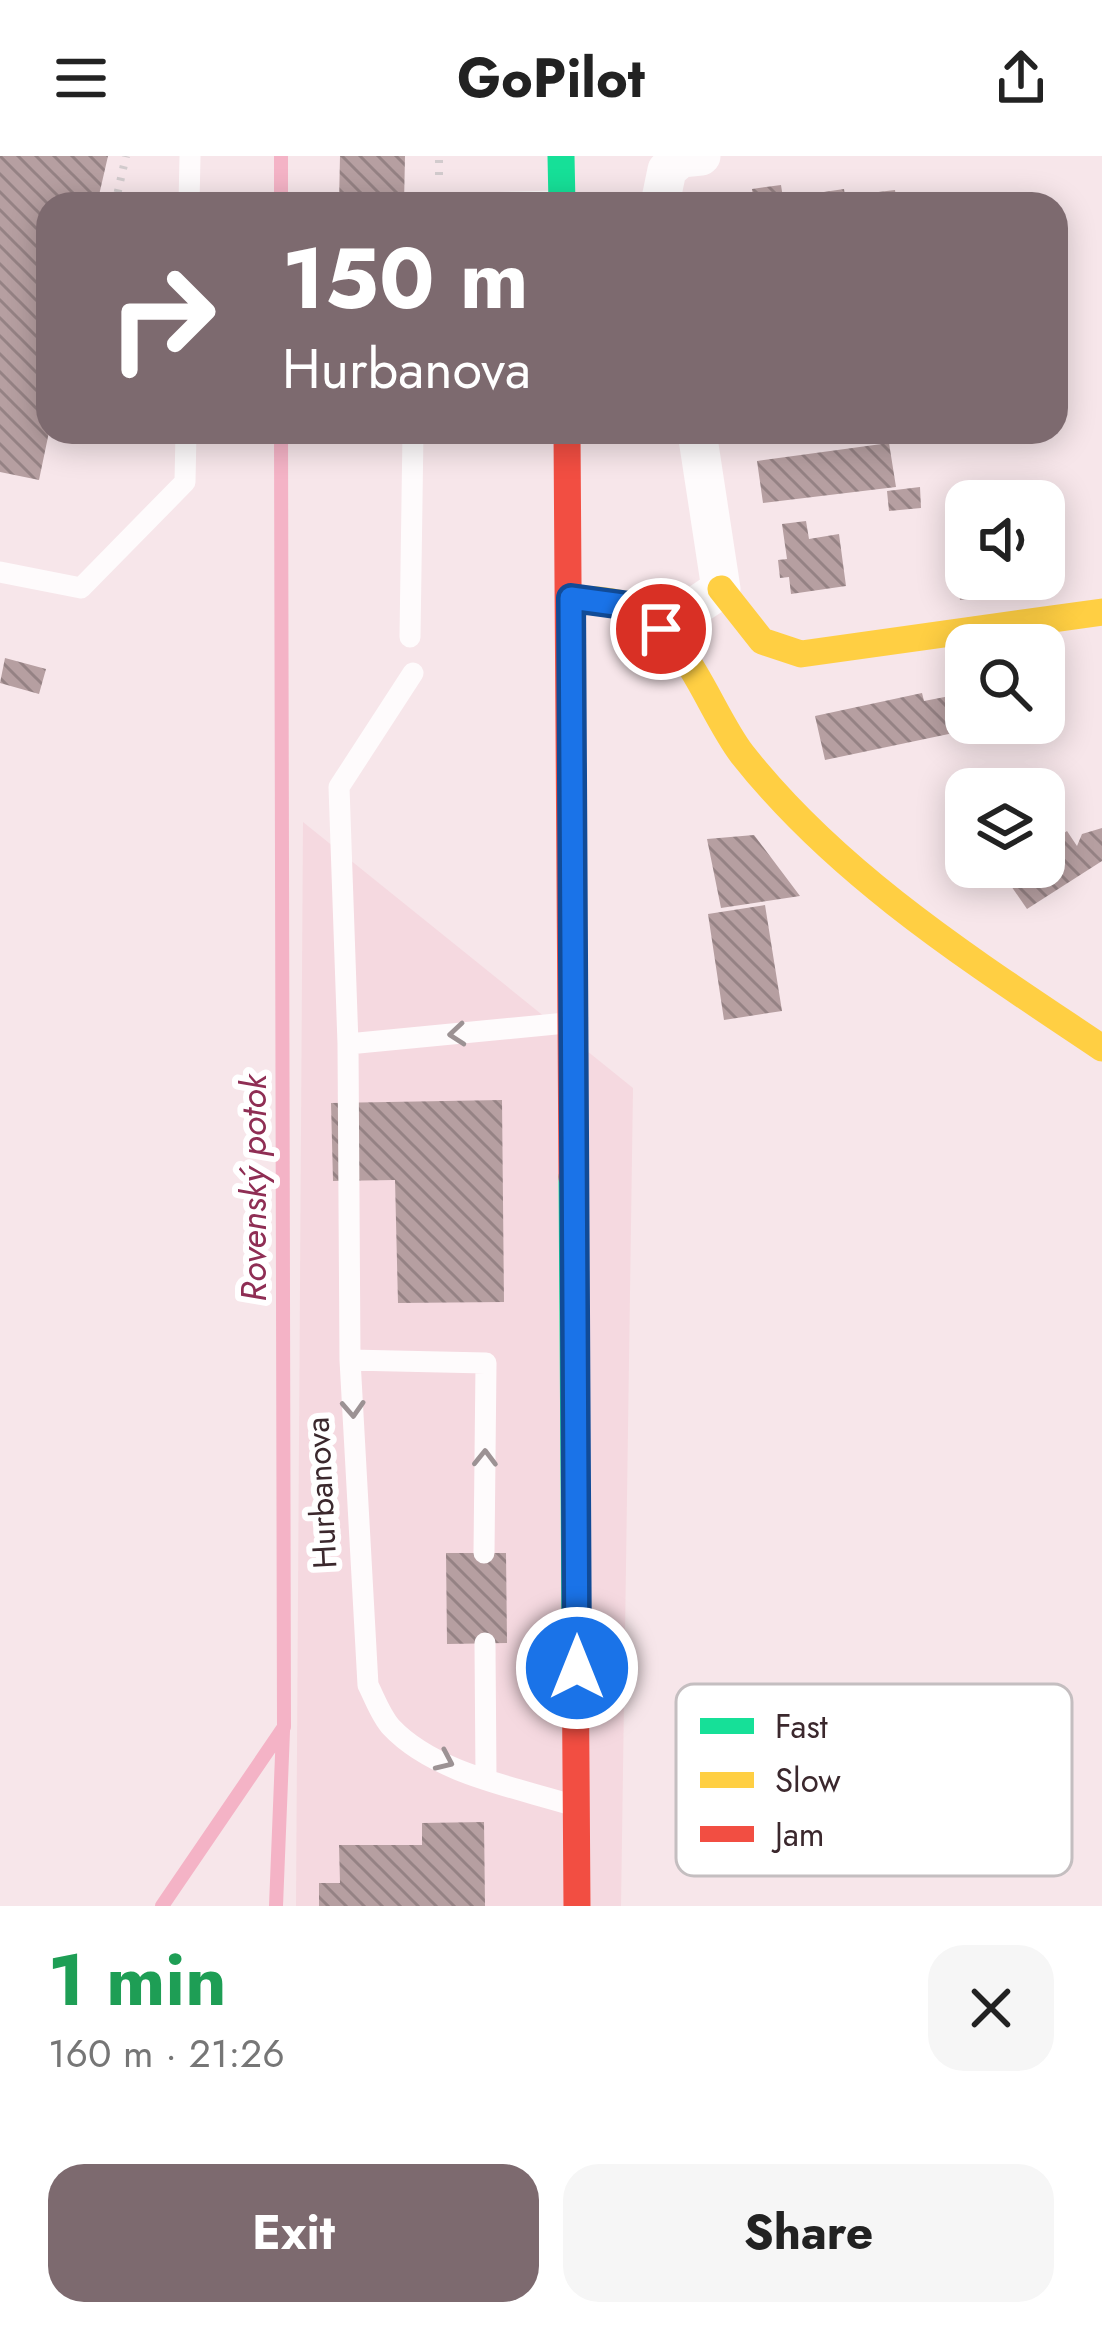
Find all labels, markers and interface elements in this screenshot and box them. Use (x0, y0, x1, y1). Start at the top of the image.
text: GoPilot (457, 39, 645, 117)
icon: menu (48, 45, 114, 111)
icon: share (988, 45, 1054, 111)
text: 150 m (282, 218, 529, 340)
icon: right (84, 240, 240, 396)
text: Hurbanova (282, 330, 531, 408)
map controls (945, 480, 1065, 888)
button: sound (945, 480, 1065, 600)
pin (610, 578, 712, 680)
icon: arrive (628, 596, 694, 662)
button: search (945, 624, 1065, 744)
button: layers (945, 768, 1065, 888)
one-way arrow (447, 1021, 466, 1046)
water label: Rovenský potok (227, 1073, 279, 1302)
one-way arrow (340, 1400, 366, 1418)
street label: Hurbanova (294, 1416, 348, 1570)
one-way arrow (472, 1448, 498, 1466)
position arrow (514, 1605, 640, 1731)
legend (676, 1684, 1072, 1876)
text: Fast (775, 1703, 828, 1750)
one-way arrow (433, 1747, 455, 1771)
text: Slow (775, 1757, 841, 1804)
text: Jam (771, 1811, 825, 1858)
text: 1 min (48, 1928, 227, 2032)
button: close (928, 1945, 1054, 2071)
text: 160 m · 21:26 (48, 2025, 285, 2082)
button: Exit (48, 2164, 539, 2302)
button: Share (563, 2164, 1054, 2302)

